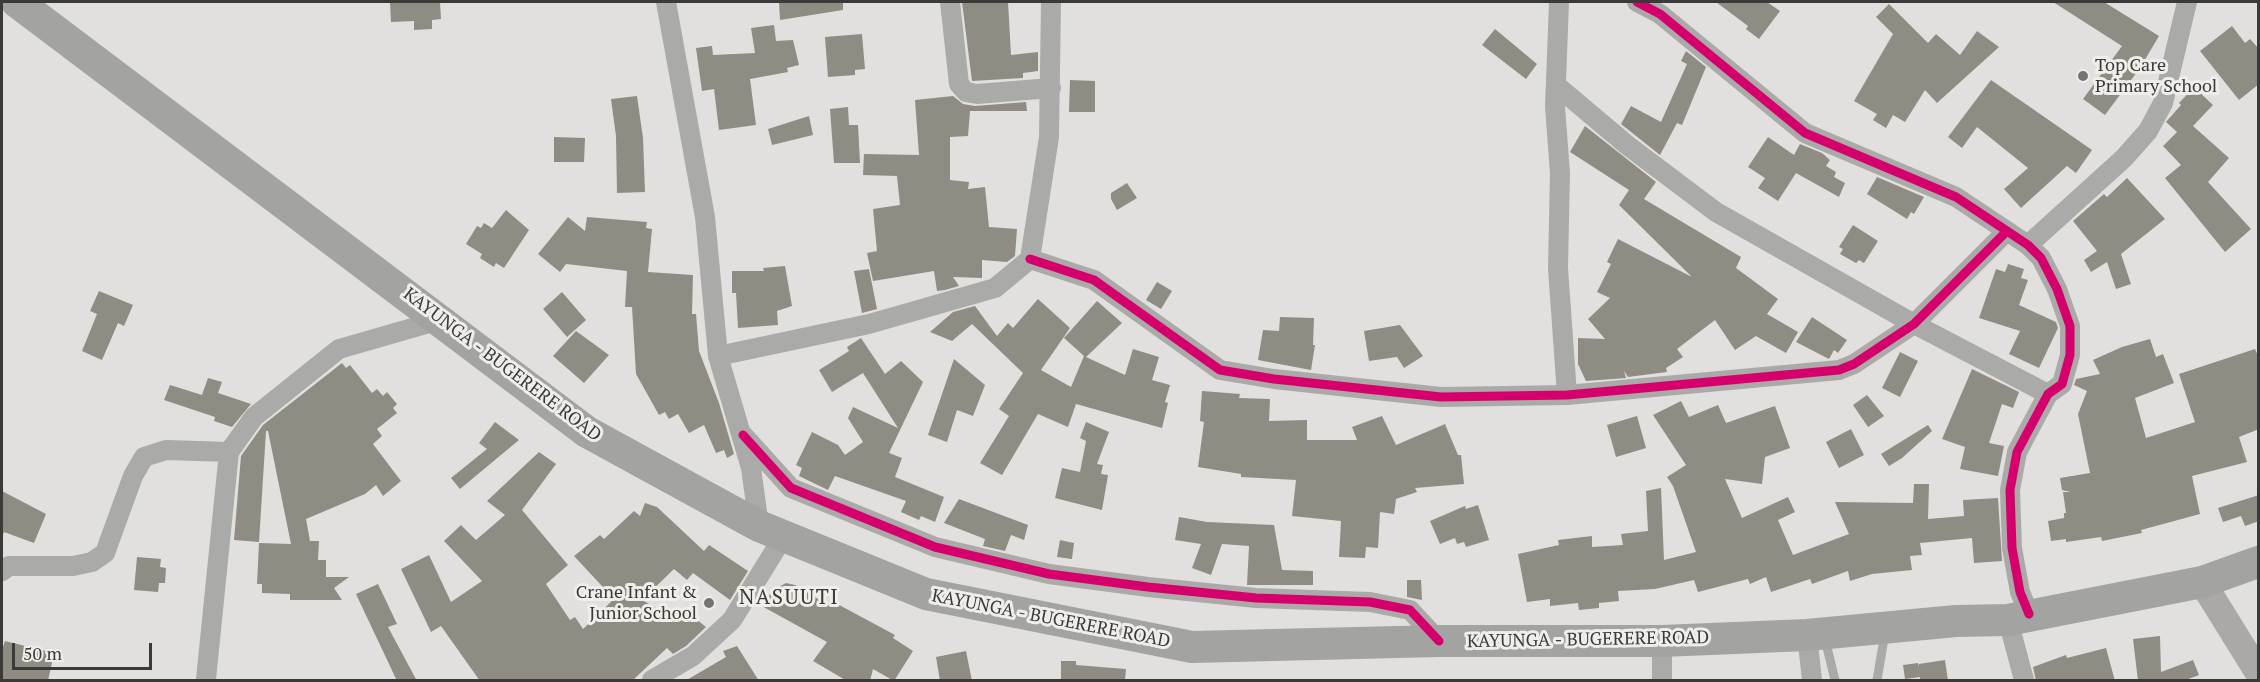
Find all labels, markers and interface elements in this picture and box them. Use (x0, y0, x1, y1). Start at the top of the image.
place label: Top Care Primary School (2095, 55, 2217, 98)
marker: Top Care Primary School (2076, 69, 2090, 83)
street label: KAYUNGA - BUGERERE ROAD (399, 283, 605, 447)
place label: Crane Infant & Junior School (576, 582, 697, 624)
district label: NASUUTI (739, 585, 839, 611)
street label: KAYUNGA - BUGERERE ROAD (930, 585, 1172, 653)
marker: Crane Infant & Junior School (702, 596, 716, 610)
street label: KAYUNGA - BUGERERE ROAD (1467, 627, 1709, 653)
scale bar (15, 631, 154, 669)
text: 50 m (23, 641, 62, 665)

